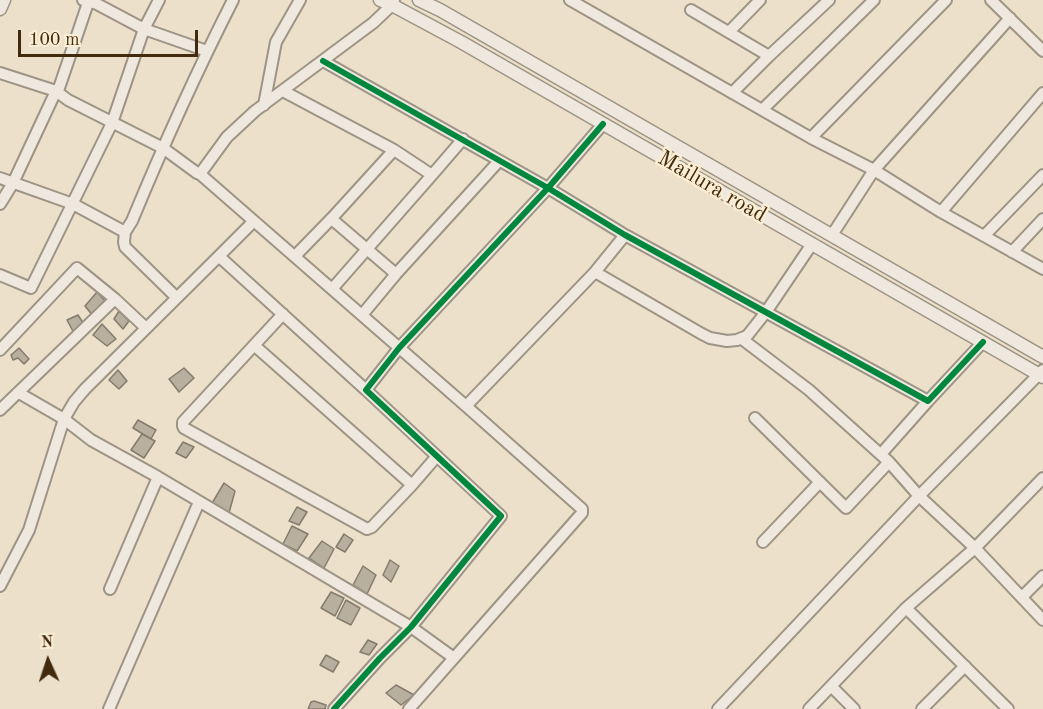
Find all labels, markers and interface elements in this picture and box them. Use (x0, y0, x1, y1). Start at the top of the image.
scale bar (21, 18, 201, 56)
text: 100 m (29, 31, 80, 49)
street label: Mailura road (653, 145, 771, 229)
north arrow (18, 631, 78, 691)
text: N (41, 635, 54, 651)

